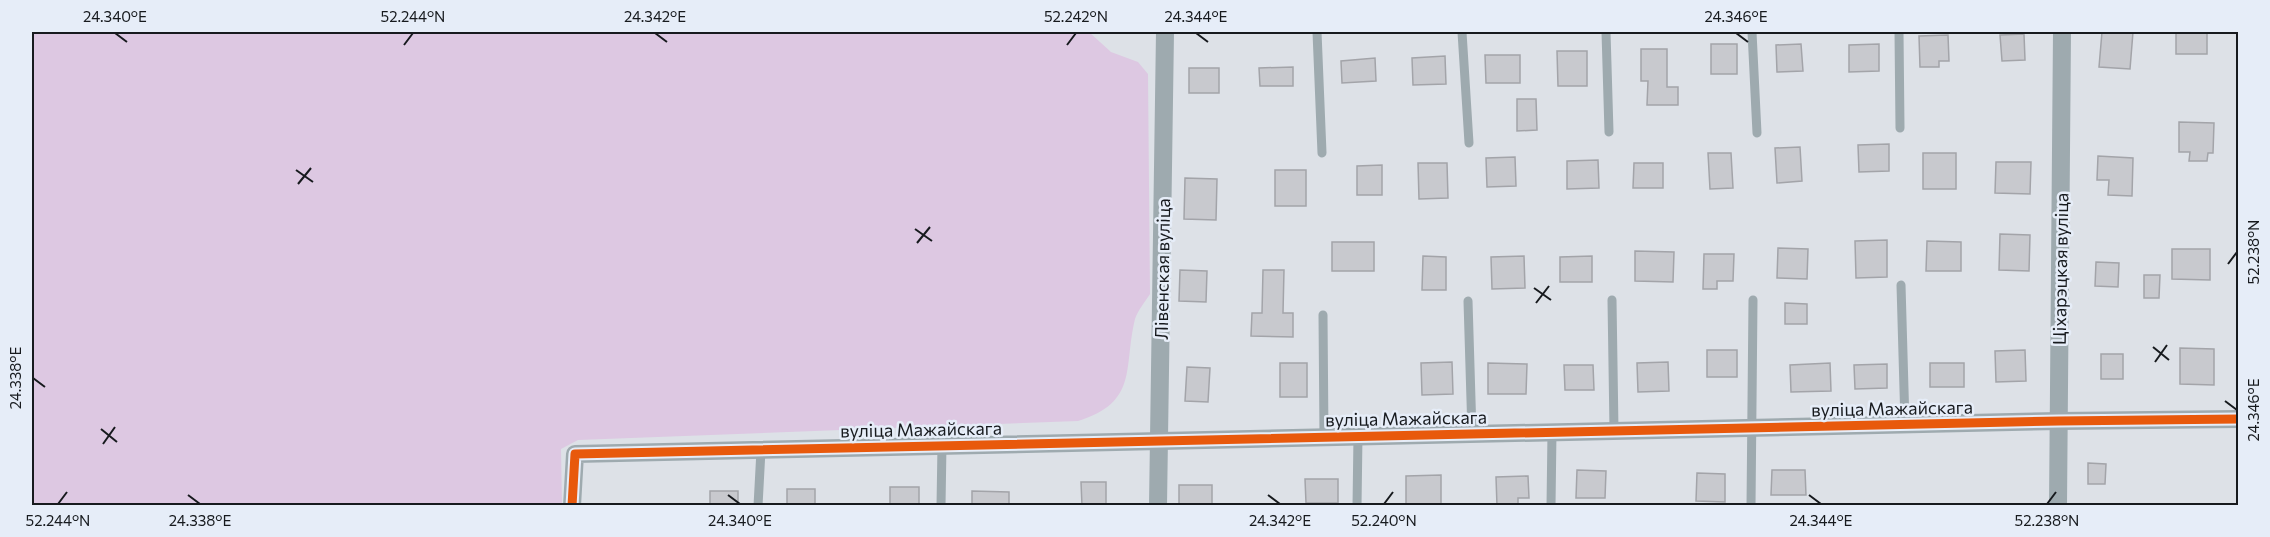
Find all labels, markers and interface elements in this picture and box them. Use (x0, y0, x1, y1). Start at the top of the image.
text: 24.340°E (83, 7, 147, 25)
text: 52.244°N (381, 7, 445, 25)
text: 24.342°E (624, 7, 686, 25)
text: 52.242°N (1044, 7, 1108, 25)
text: 24.344°E (1165, 7, 1228, 25)
text: 24.346°E (1704, 7, 1768, 25)
street label: Ціхарэцкая вуліца (2048, 193, 2072, 345)
street label: Лівенская вуліца (1150, 198, 1174, 340)
text: 52.238°N (2244, 220, 2262, 284)
text: 24.338°E (6, 347, 24, 409)
text: 24.346°E (2244, 378, 2262, 442)
street label: вуліца Мажайскага (1811, 396, 1973, 420)
street label: вуліца Мажайскага (1325, 406, 1487, 430)
street label: вуліца Мажайскага (840, 417, 1002, 441)
text: 52.244°N (26, 511, 90, 529)
text: 24.338°E (169, 511, 231, 529)
text: 24.340°E (708, 511, 772, 529)
text: 24.342°E (1249, 511, 1311, 529)
text: 52.240°N (1351, 511, 1417, 529)
text: 24.344°E (1790, 511, 1853, 529)
text: 52.238°N (2015, 511, 2079, 529)

